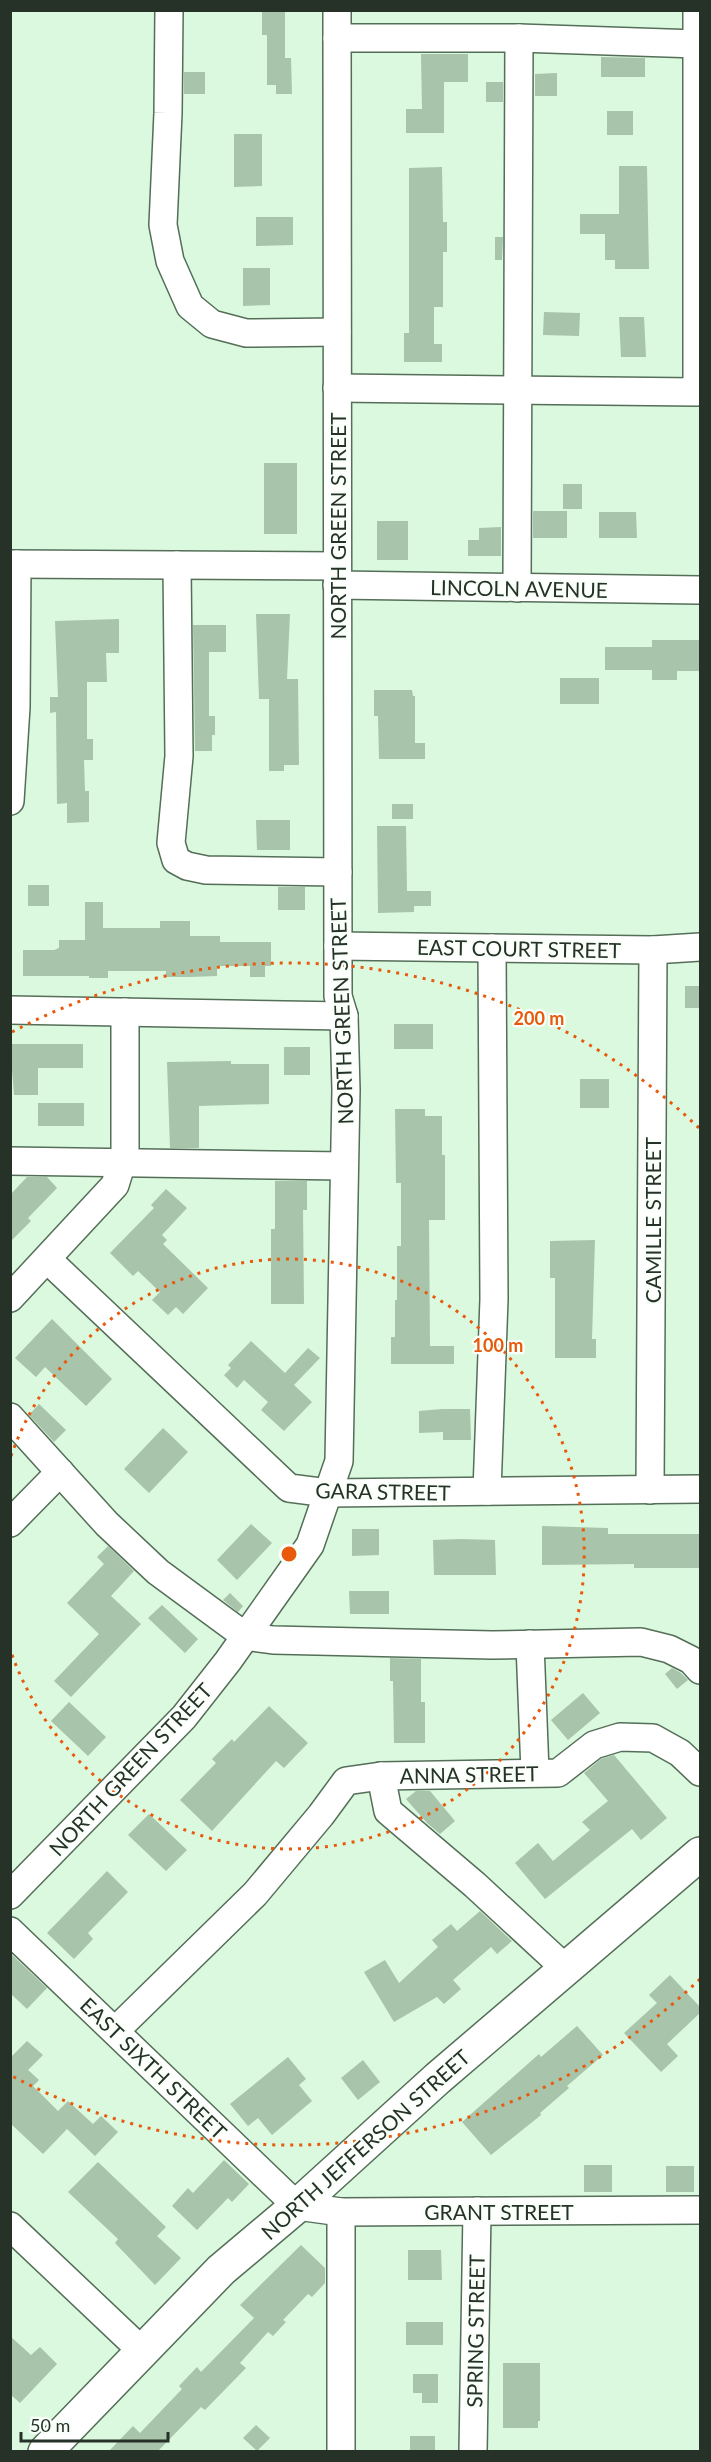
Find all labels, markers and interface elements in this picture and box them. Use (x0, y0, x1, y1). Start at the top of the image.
street label: NORTH GREEN STREET (325, 412, 350, 640)
street label: LINCOLN AVENUE (430, 574, 608, 602)
street label: NORTH GREEN STREET (325, 896, 357, 1125)
street label: EAST COURT STREET (417, 934, 622, 962)
text: 200 m (514, 1007, 564, 1029)
street label: CAMILLE STREET (640, 1136, 665, 1303)
text: 100 m (473, 1334, 523, 1356)
street label: GARA STREET (315, 1477, 451, 1505)
centre of rings (279, 1544, 299, 1564)
street label: NORTH GREEN STREET (43, 1677, 217, 1861)
street label: ANNA STREET (399, 1760, 539, 1788)
street label: EAST SIXTH STREET (76, 1992, 233, 2145)
street label: NORTH JEFFERSON STREET (256, 2043, 475, 2244)
street label: GRANT STREET (424, 2199, 574, 2224)
street label: SPRING STREET (461, 2254, 489, 2408)
scale bar (21, 2405, 168, 2443)
text: 50 m (30, 2414, 70, 2436)

